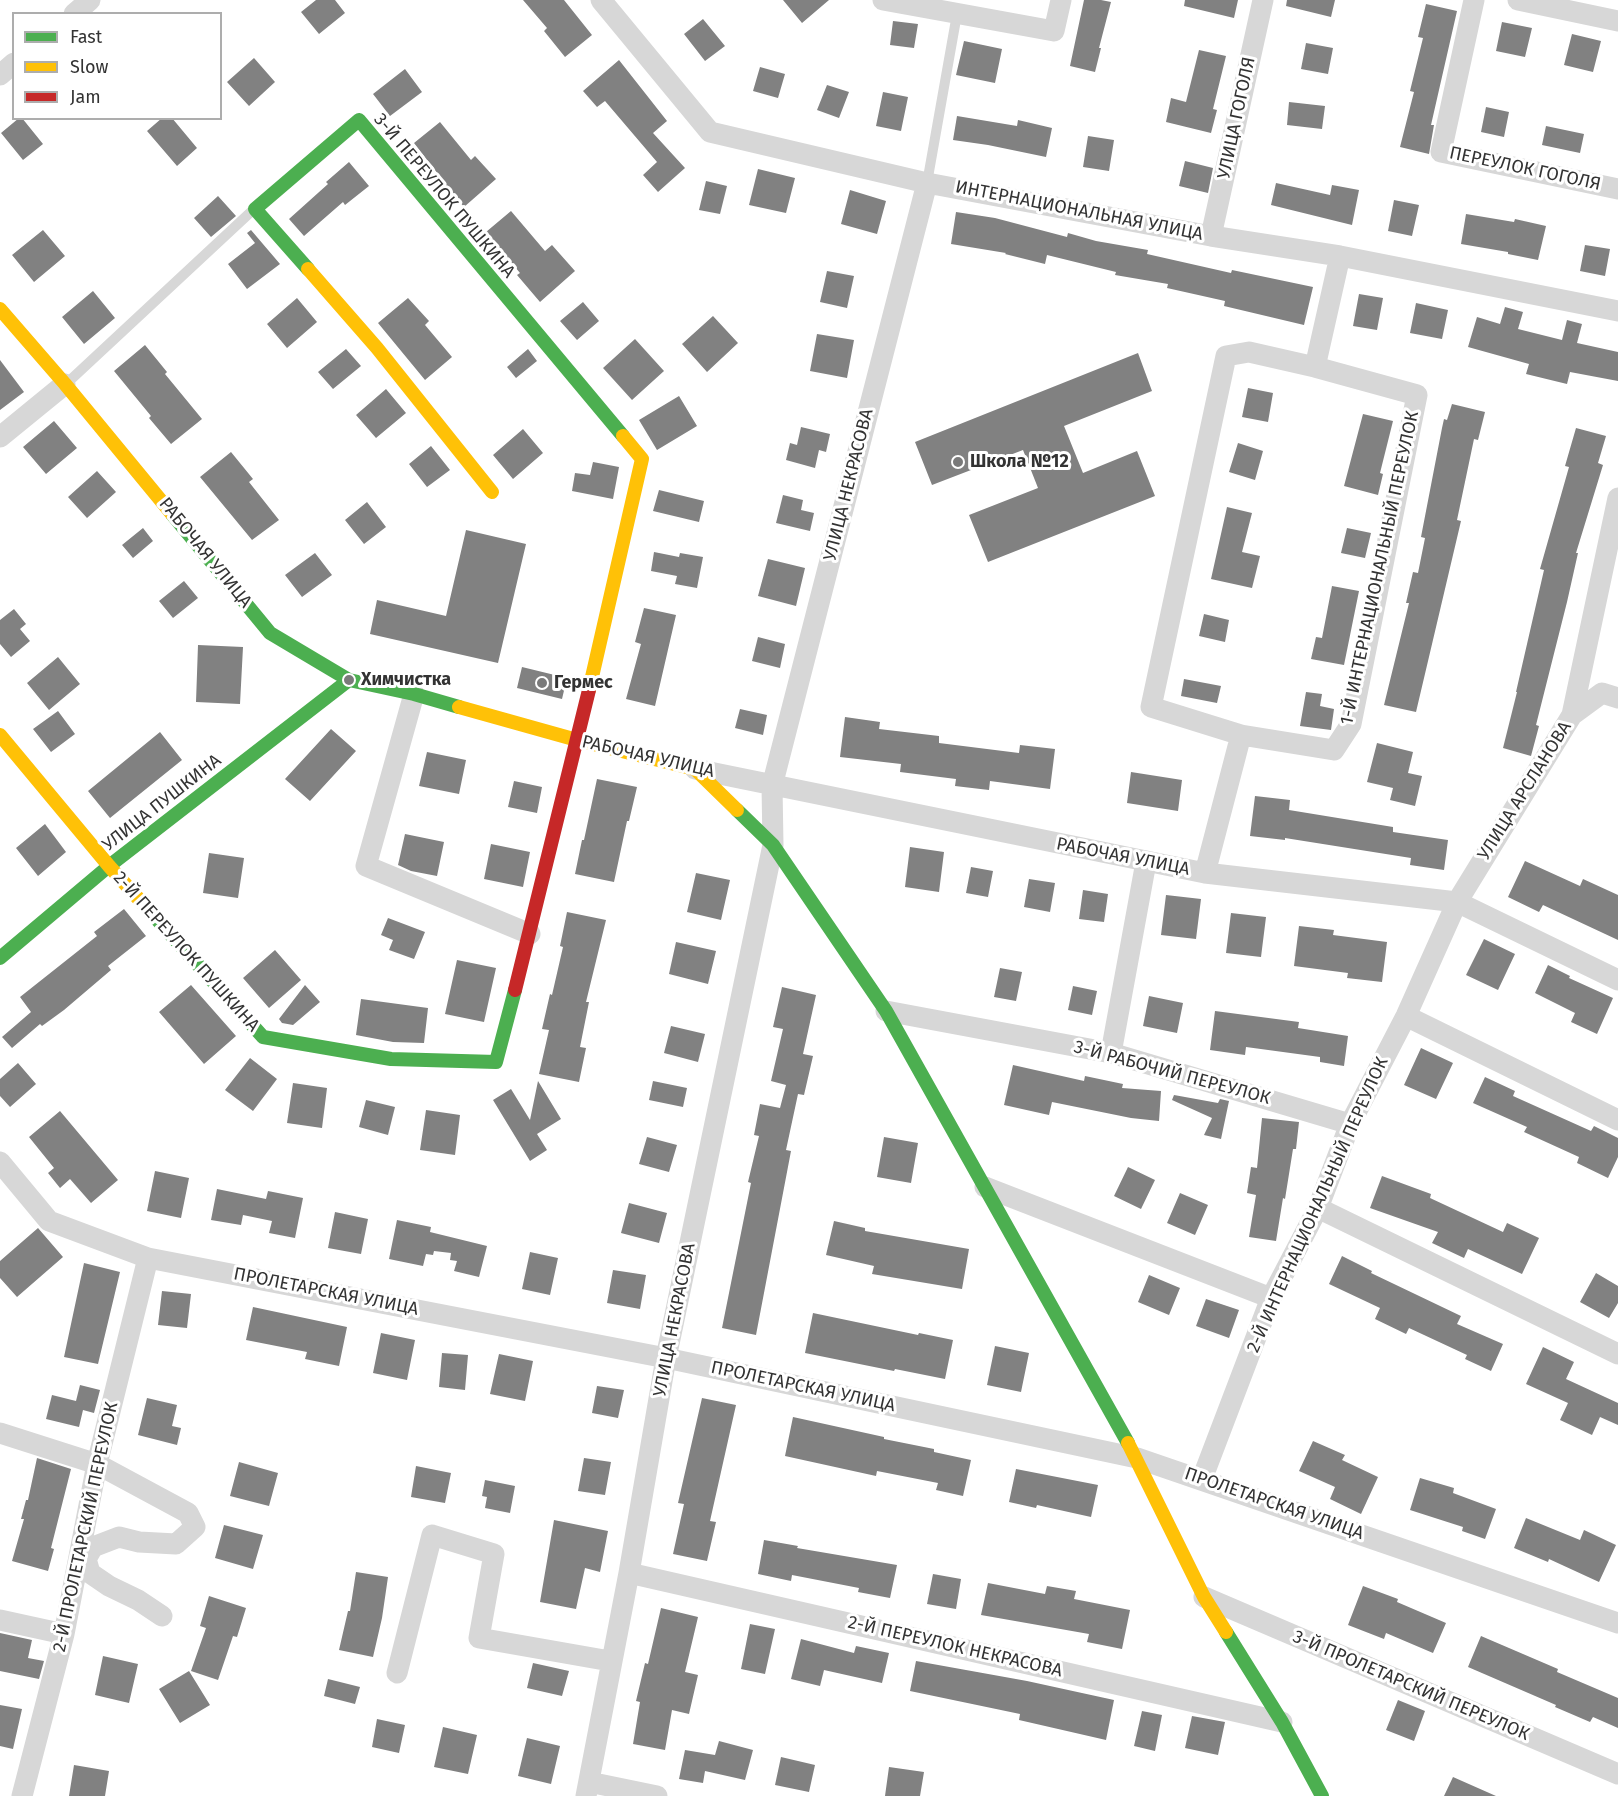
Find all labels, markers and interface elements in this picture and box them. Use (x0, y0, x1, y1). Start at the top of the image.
legend (12, 12, 222, 120)
text: Fast (70, 26, 102, 48)
street label: УЛИЦА ГОГОЛЯ (1214, 55, 1260, 181)
text: Slow (70, 56, 108, 78)
text: Jam (70, 86, 101, 108)
street label: 3-Й ПЕРЕУЛОК ПУШКИНА (369, 109, 519, 283)
street label: ПЕРЕУЛОК ГОГОЛЯ (1447, 142, 1603, 196)
street label: ИНТЕРНАЦИОНАЛЬНАЯ УЛИЦА (953, 176, 1205, 246)
street label: УЛИЦА НЕКРАСОВА (820, 407, 878, 563)
street label: 1-Й ИНТЕРНАЦИОНАЛЬНЫЙ ПЕРЕУЛОК (1336, 409, 1424, 727)
place label: Школа №12 (970, 451, 1069, 473)
marker: Школа №12 (951, 455, 965, 469)
street label: РАБОЧАЯ УЛИЦА (154, 494, 256, 612)
place label: Химчистка (361, 669, 451, 691)
place label: Гермес (554, 672, 613, 694)
marker: Химчистка (342, 673, 356, 687)
marker: Гермес (535, 676, 549, 690)
street label: УЛИЦА АРСЛАНОВА (1474, 718, 1576, 864)
street label: РАБОЧАЯ УЛИЦА (580, 731, 716, 783)
street label: УЛИЦА ПУШКИНА (98, 750, 226, 856)
street label: РАБОЧАЯ УЛИЦА (1055, 833, 1191, 881)
street label: 2-Й ПЕРЕУЛОК ПУШКИНА (108, 867, 264, 1037)
street label: 3-Й РАБОЧИЙ ПЕРЕУЛОК (1071, 1036, 1273, 1110)
street label: 2-Й ИНТЕРНАЦИОНАЛЬНЫЙ ПЕРЕУЛОК (1243, 1054, 1393, 1356)
street label: УЛИЦА НЕКРАСОВА (650, 1241, 700, 1399)
street label: ПРОЛЕТАРСКАЯ УЛИЦА (232, 1263, 420, 1321)
street label: ПРОЛЕТАРСКАЯ УЛИЦА (709, 1357, 897, 1417)
street label: 2-Й ПРОЛЕТАРСКИЙ ПЕРЕУЛОК (49, 1400, 123, 1654)
street label: ПРОЛЕТАРСКАЯ УЛИЦА (1182, 1463, 1366, 1545)
street label: 2-Й ПЕРЕУЛОК НЕКРАСОВА (846, 1612, 1064, 1682)
street label: 3-Й ПРОЛЕТАРСКИЙ ПЕРЕУЛОК (1290, 1626, 1532, 1746)

